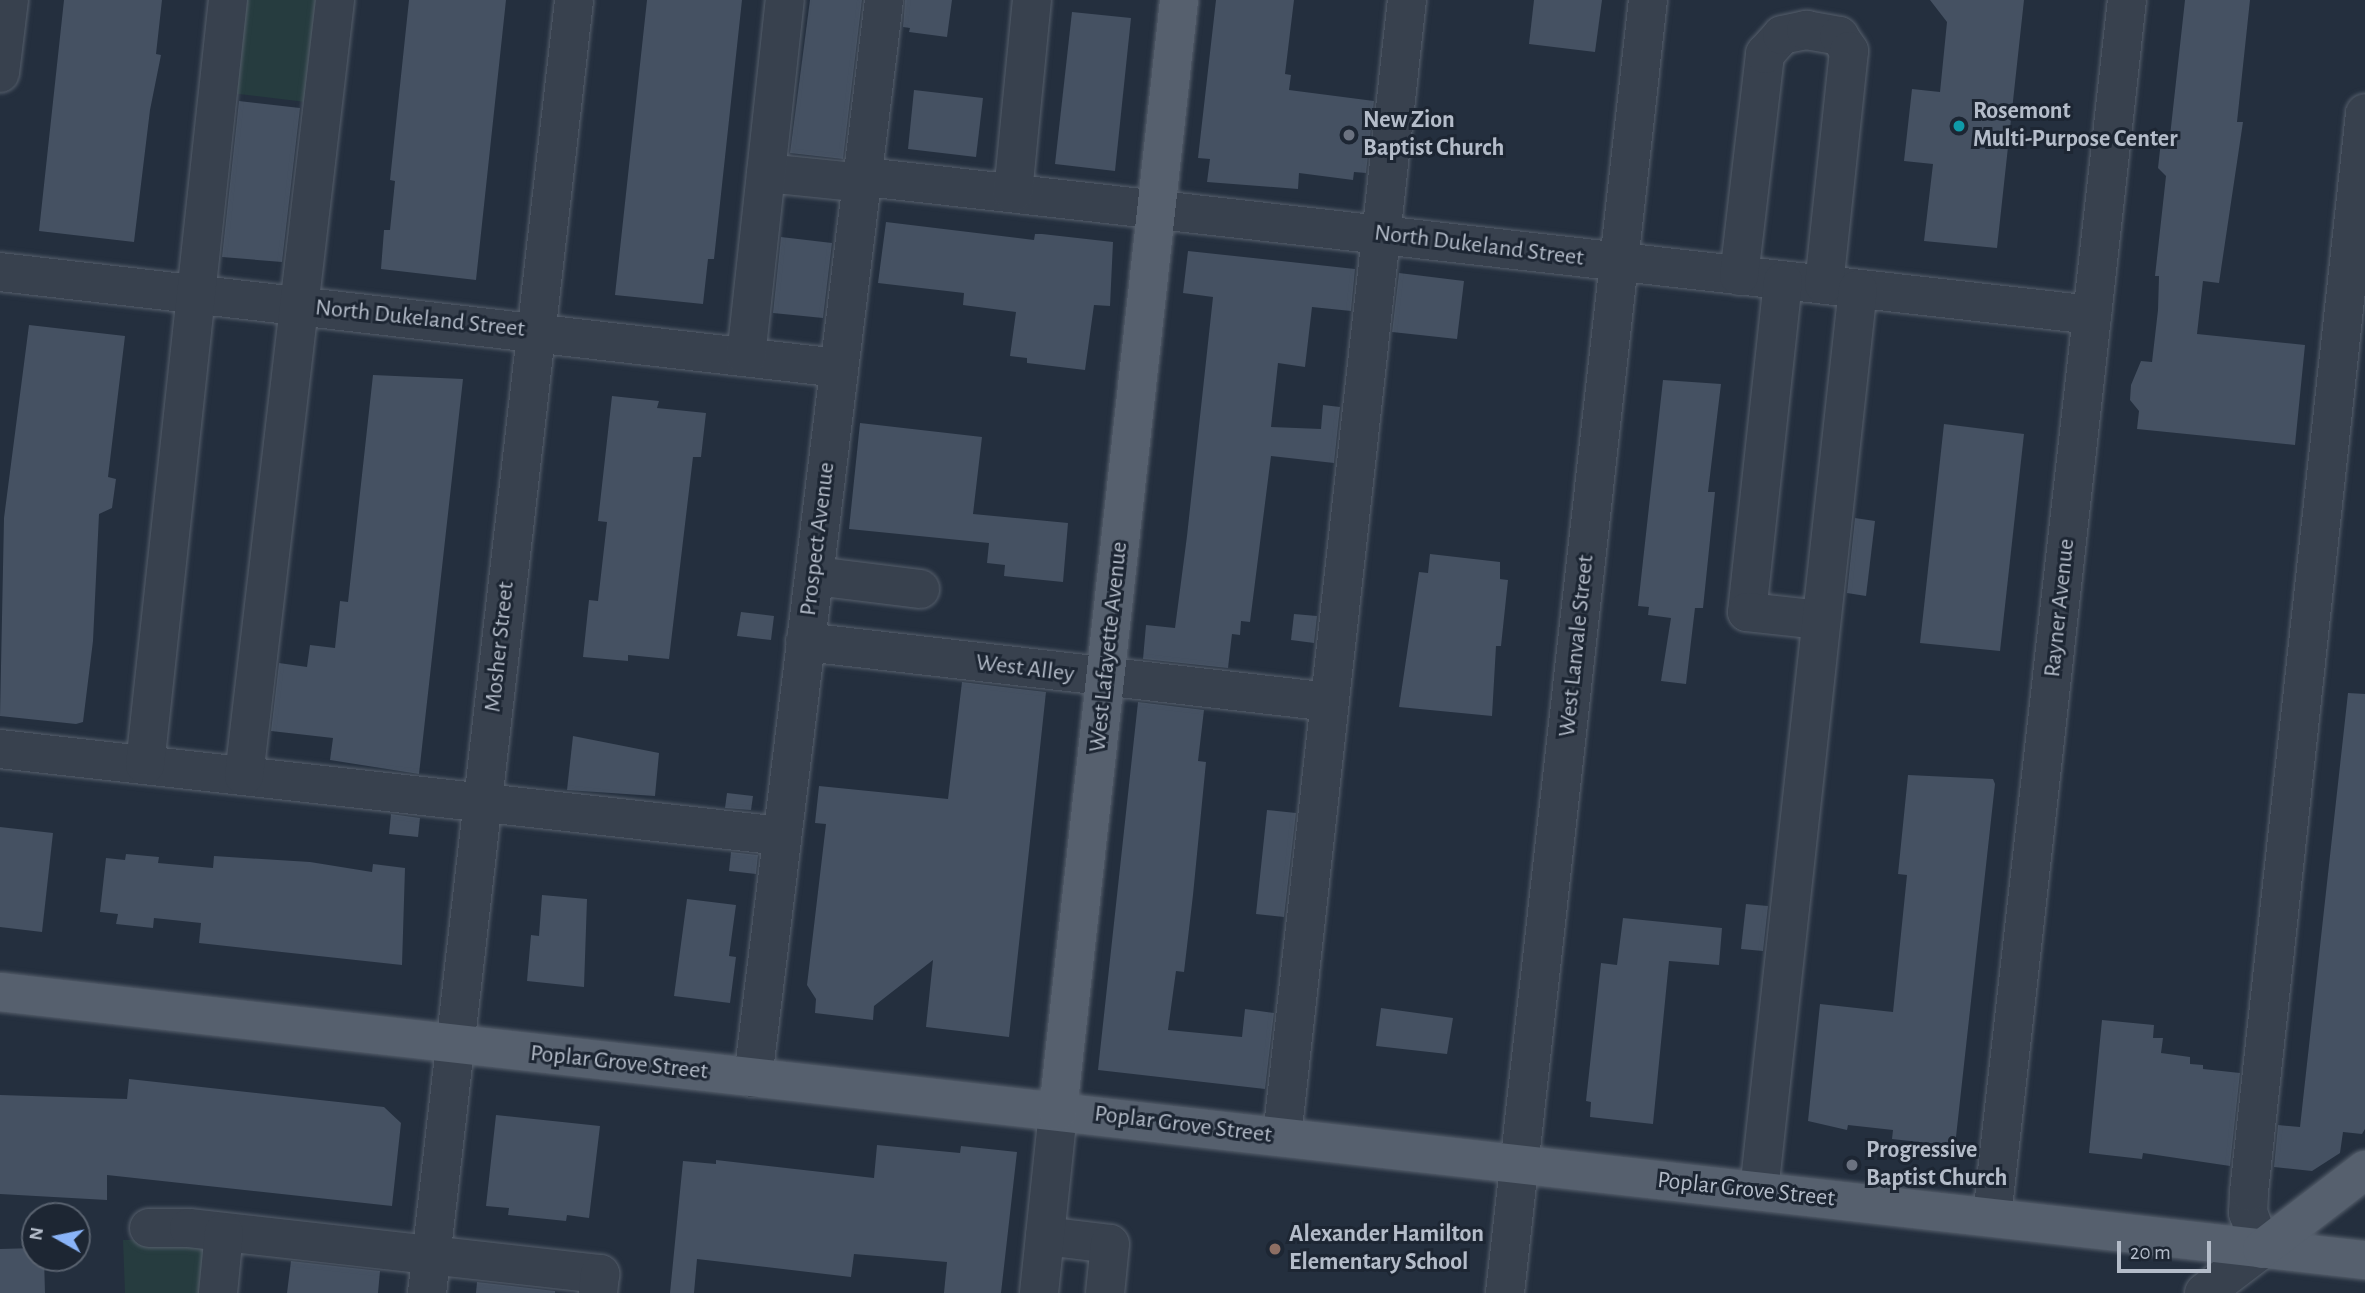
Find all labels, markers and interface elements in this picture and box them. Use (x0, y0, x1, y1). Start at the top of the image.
place label: Rosemont Multi-Purpose Center (1973, 98, 2178, 154)
place label: New Zion Baptist Church (1363, 107, 1504, 163)
marker: Rosemont Multi-Purpose Center (1951, 118, 1967, 134)
marker: New Zion Baptist Church (1341, 127, 1357, 143)
street label: North Dukeland Street (1373, 219, 1585, 273)
street label: North Dukeland Street (314, 294, 526, 344)
street label: Prospect Avenue (794, 461, 842, 617)
street label: Rayner Avenue (2038, 537, 2082, 679)
street label: West Lafayette Avenue (1084, 540, 1134, 754)
street label: West Lanvale Street (1553, 553, 1601, 739)
street label: Mosher Street (479, 580, 521, 714)
street label: West Alley (974, 649, 1076, 689)
street label: Poplar Grove Street (529, 1039, 709, 1087)
street label: Poplar Grove Street (1093, 1100, 1273, 1150)
place label: Progressive Baptist Church (1866, 1137, 2007, 1193)
marker: Progressive Baptist Church (1844, 1157, 1860, 1173)
street label: Poplar Grove Street (1656, 1166, 1836, 1214)
north arrow (21, 1202, 91, 1272)
place label: Alexander Hamilton Elementary School (1289, 1221, 1484, 1277)
text: N (26, 1226, 47, 1242)
scale bar (2120, 1226, 2214, 1270)
marker: Alexander Hamilton Elementary School (1267, 1241, 1283, 1257)
text: 20 m (2130, 1242, 2171, 1263)

